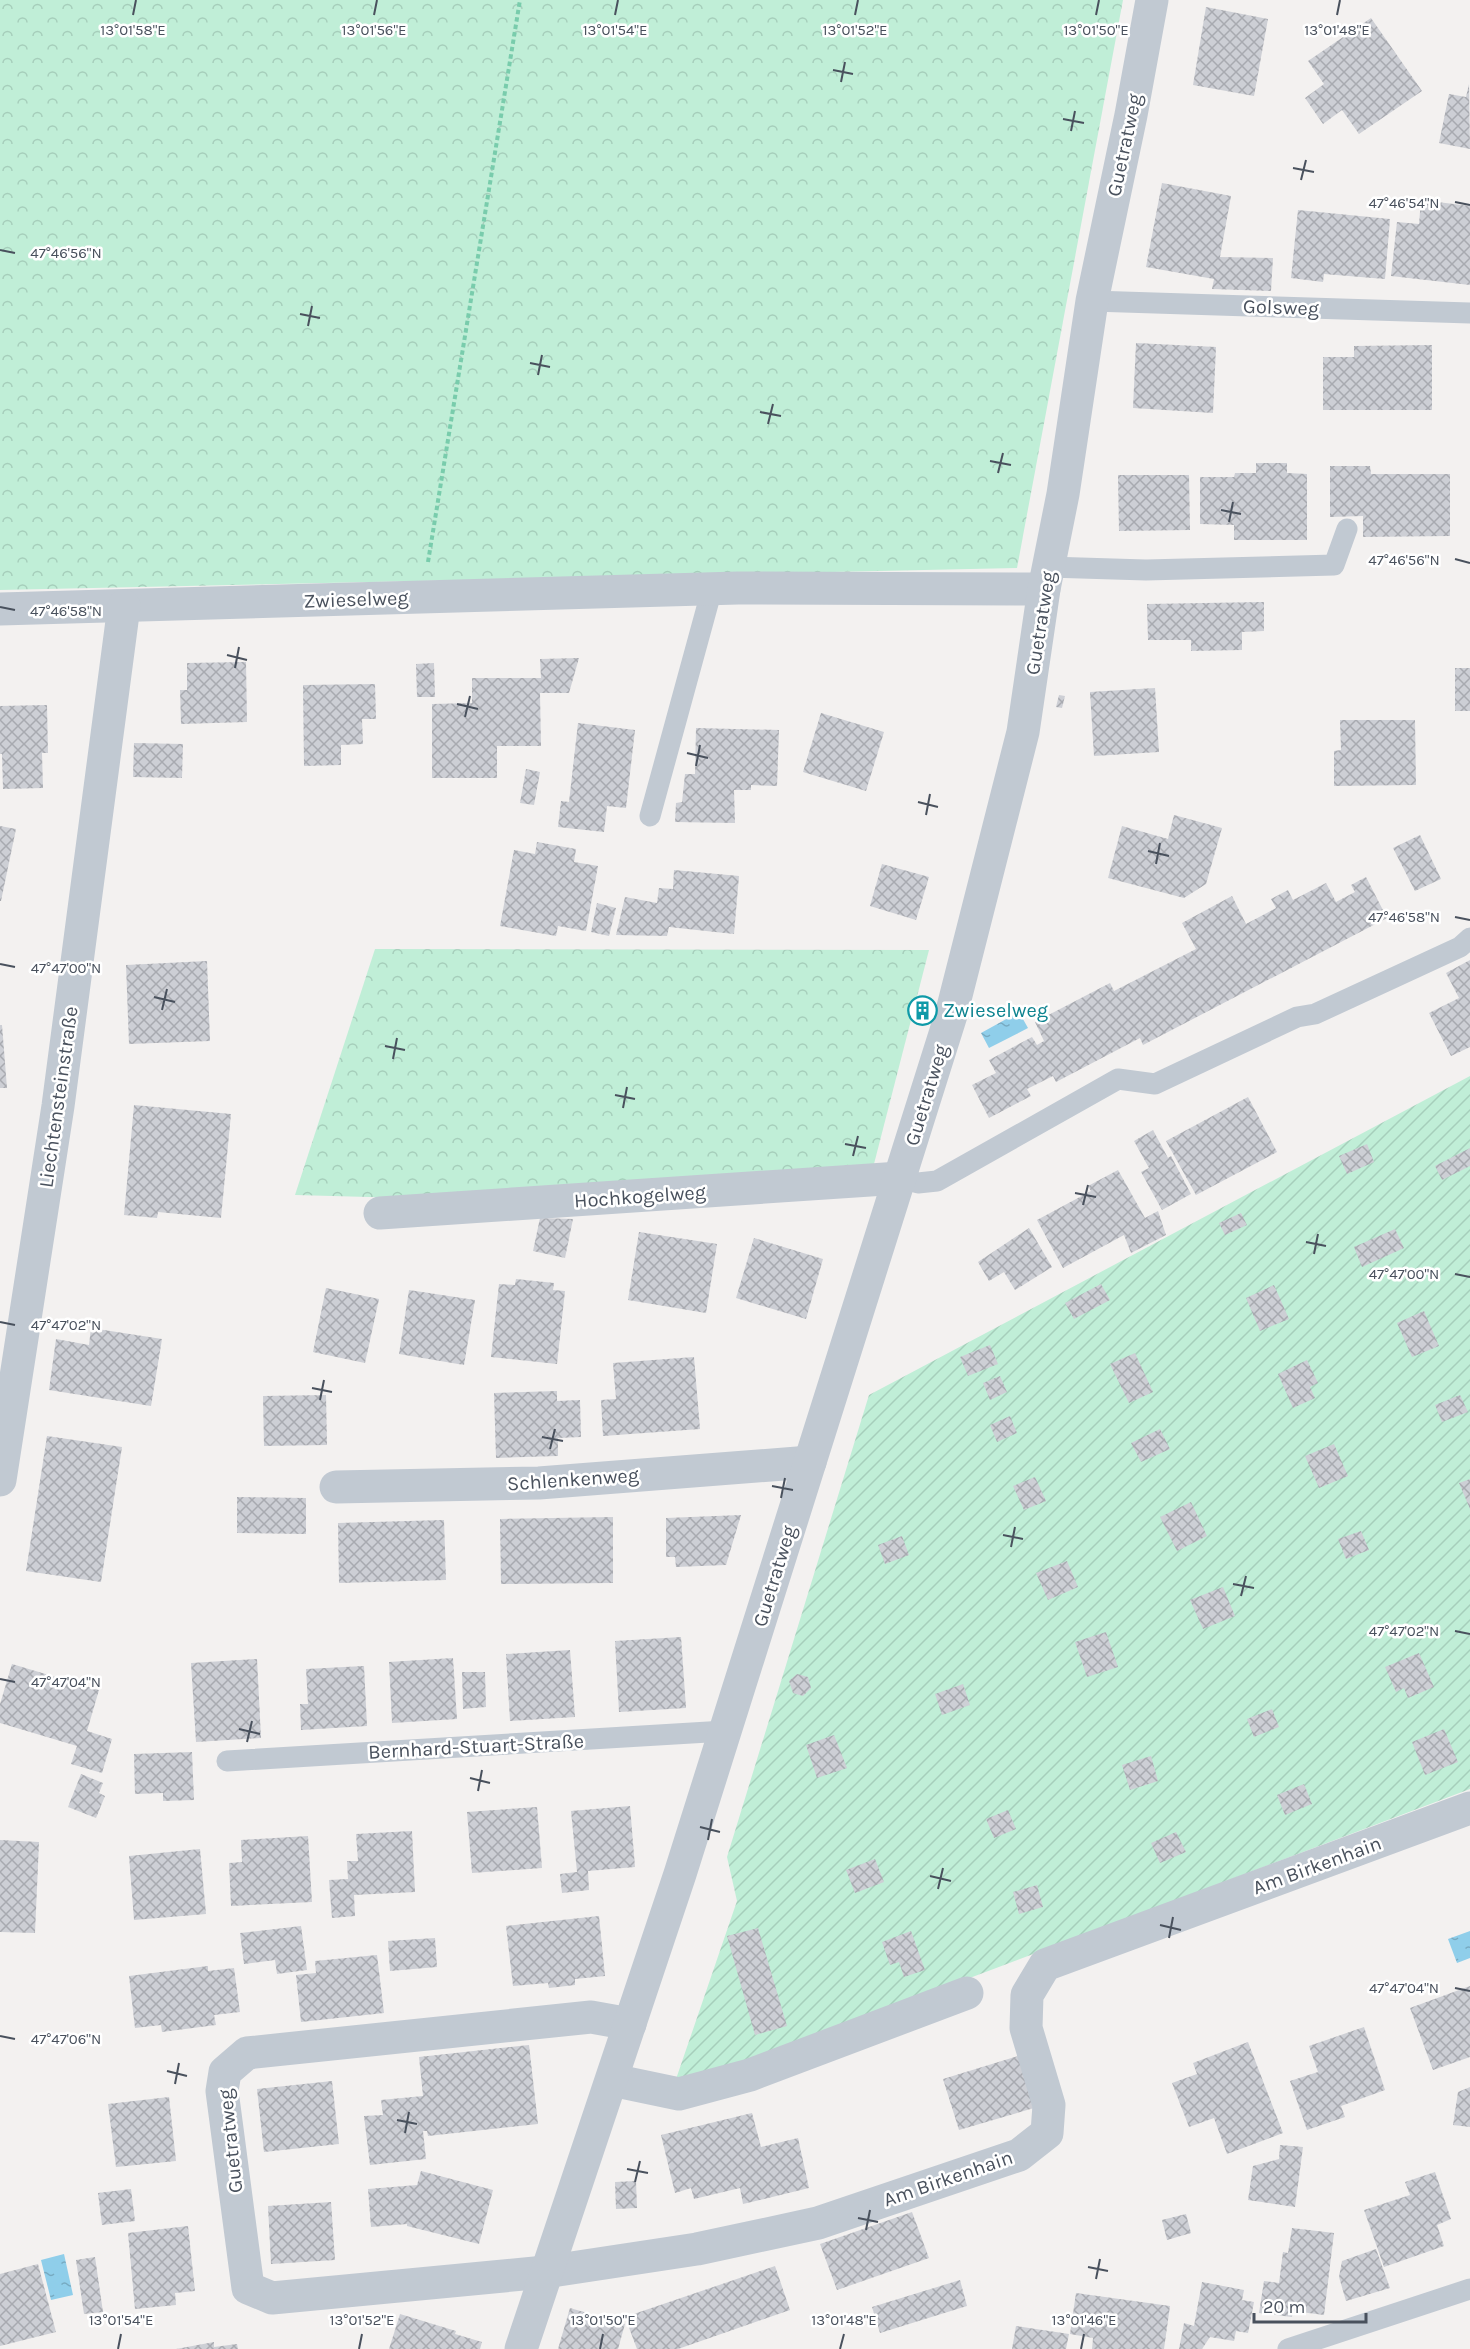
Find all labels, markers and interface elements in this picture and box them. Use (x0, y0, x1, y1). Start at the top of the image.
text: 13°01'58"E (100, 21, 166, 39)
text: 13°01'56"E (342, 21, 406, 39)
text: 13°01'54"E (583, 21, 647, 39)
text: 13°01'52"E (823, 21, 887, 39)
text: 13°01'50"E (1063, 21, 1129, 39)
text: 13°01'48"E (1304, 21, 1370, 39)
street label: Guetratweg (1102, 92, 1147, 199)
text: 47°46'54"N (1368, 194, 1440, 212)
text: 47°46'56"N (30, 244, 102, 262)
street label: Golsweg (1243, 295, 1319, 320)
text: 47°46'56"N (1368, 551, 1440, 569)
street label: Guetratweg (1021, 570, 1060, 677)
street label: Zwieselweg (303, 586, 409, 613)
text: 47°46'58"N (30, 602, 102, 620)
text: 47°46'58"N (1368, 908, 1440, 926)
text: 47°47'00"N (31, 959, 101, 977)
building icon: Zwieselweg (906, 994, 938, 1026)
place label: Zwieselweg (943, 999, 1048, 1022)
street label: Liechtensteinstraße (34, 1005, 83, 1189)
street label: Guetratweg (900, 1042, 953, 1149)
street label: Hochkogelweg (573, 1180, 707, 1213)
text: 47°47'00"N (1369, 1265, 1439, 1283)
text: 47°47'02"N (31, 1316, 101, 1334)
street label: Schlenkenweg (506, 1463, 640, 1496)
street label: Guetratweg (748, 1523, 801, 1630)
text: 47°47'02"N (1369, 1622, 1439, 1640)
text: 47°47'04"N (31, 1673, 101, 1691)
street label: Bernhard-Stuart-Straße (368, 1729, 584, 1764)
street label: Am Birkenhain (1250, 1832, 1385, 1899)
text: 47°47'04"N (1369, 1979, 1439, 1997)
text: 47°47'06"N (31, 2030, 101, 2048)
street label: Guetratweg (214, 2088, 247, 2194)
street label: Am Birkenhain (880, 2146, 1016, 2211)
scale bar (1254, 2286, 1366, 2324)
text: 20 m (1263, 2296, 1305, 2318)
text: 13°01'54"E (89, 2311, 153, 2329)
text: 13°01'52"E (330, 2311, 394, 2329)
text: 13°01'50"E (570, 2311, 636, 2329)
text: 13°01'48"E (811, 2311, 877, 2329)
text: 13°01'46"E (1052, 2311, 1116, 2329)

